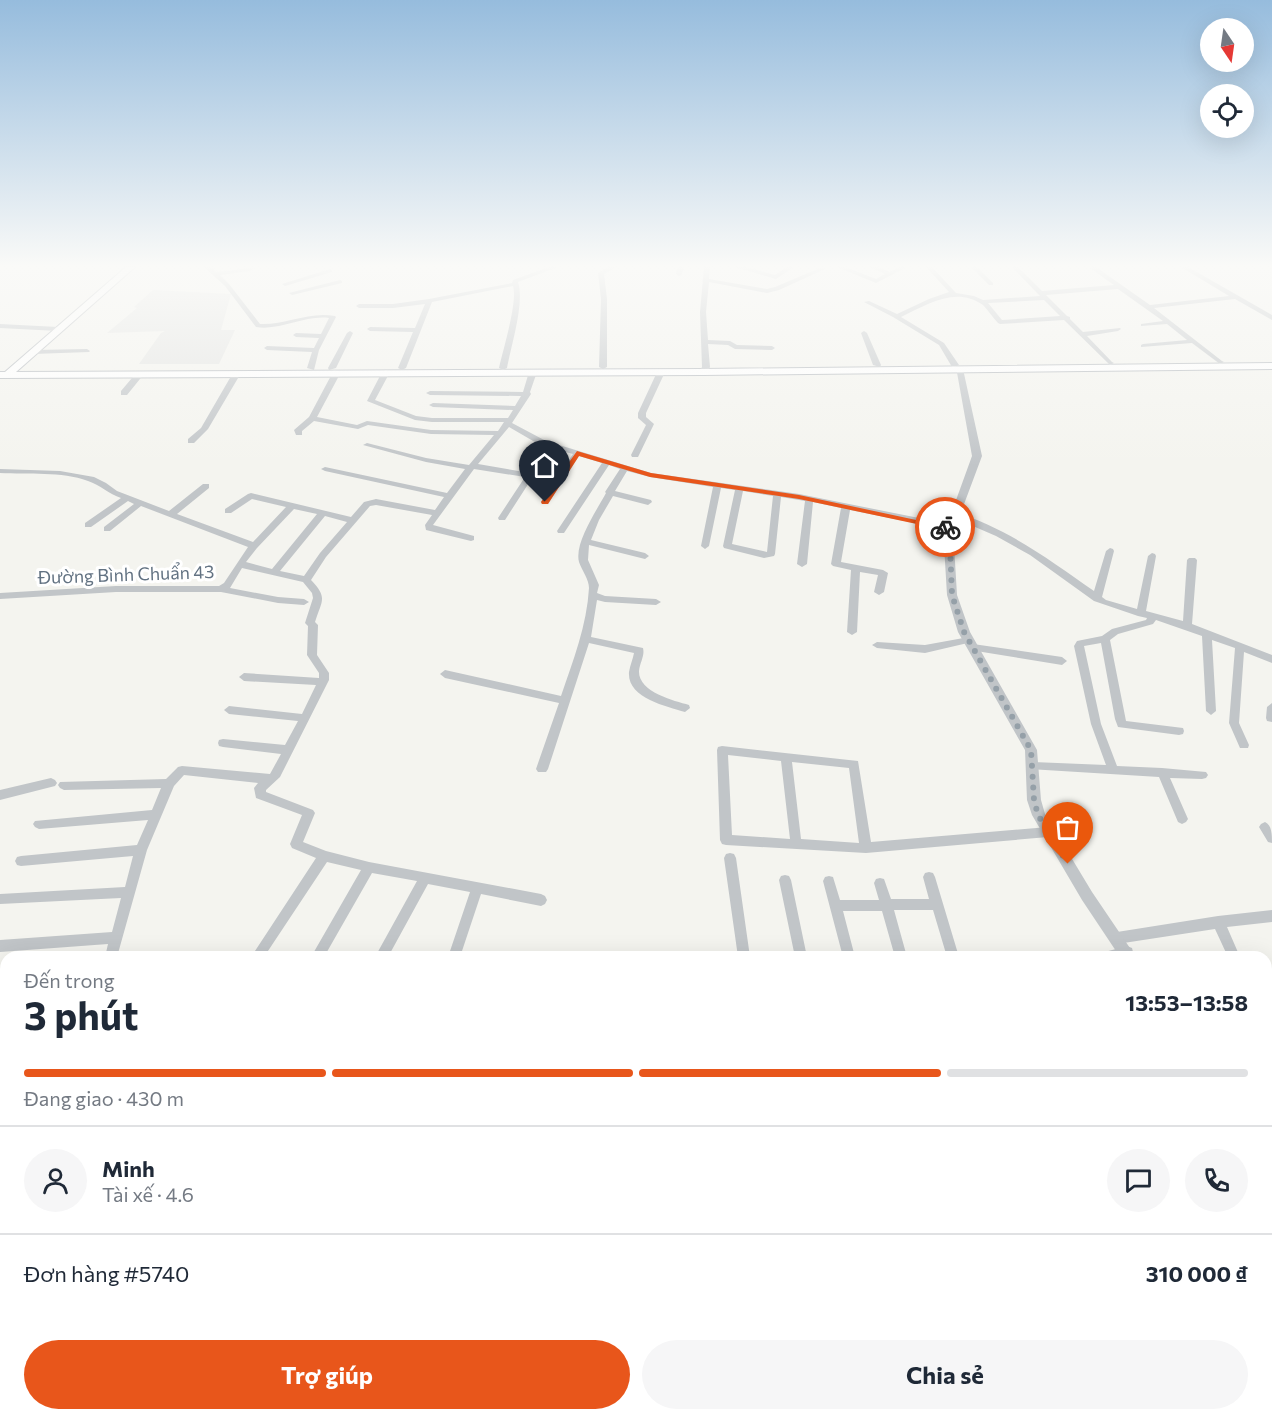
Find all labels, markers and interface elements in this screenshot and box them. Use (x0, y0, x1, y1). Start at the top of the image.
north arrow (1200, 18, 1254, 72)
map controls (1200, 18, 1254, 138)
button: locate (1200, 84, 1254, 138)
pin (519, 440, 570, 502)
icon: home (528, 449, 561, 482)
courier (915, 497, 975, 557)
icon: bike (929, 511, 962, 544)
street label: Đường Bình Chuẩn 43 (36, 560, 215, 588)
pin (1042, 802, 1093, 864)
icon: bag (1051, 811, 1084, 844)
text: Đến trong (24, 968, 115, 992)
text: 13:53–13:58 (1125, 989, 1248, 1016)
text: 3 phút (24, 990, 139, 1038)
text: Đang giao · 430 m (24, 1086, 184, 1110)
button: person (24, 1149, 87, 1212)
button: chat (1107, 1149, 1170, 1212)
button: phone (1185, 1149, 1248, 1212)
text: Minh (102, 1155, 155, 1182)
text: Tài xế · 4.6 (102, 1182, 194, 1206)
text: Đơn hàng #5740 (24, 1260, 189, 1287)
text: 310 000 ₫ (1146, 1260, 1248, 1287)
button: Trợ giúp (24, 1340, 630, 1409)
button: Chia sẻ (642, 1340, 1248, 1409)

